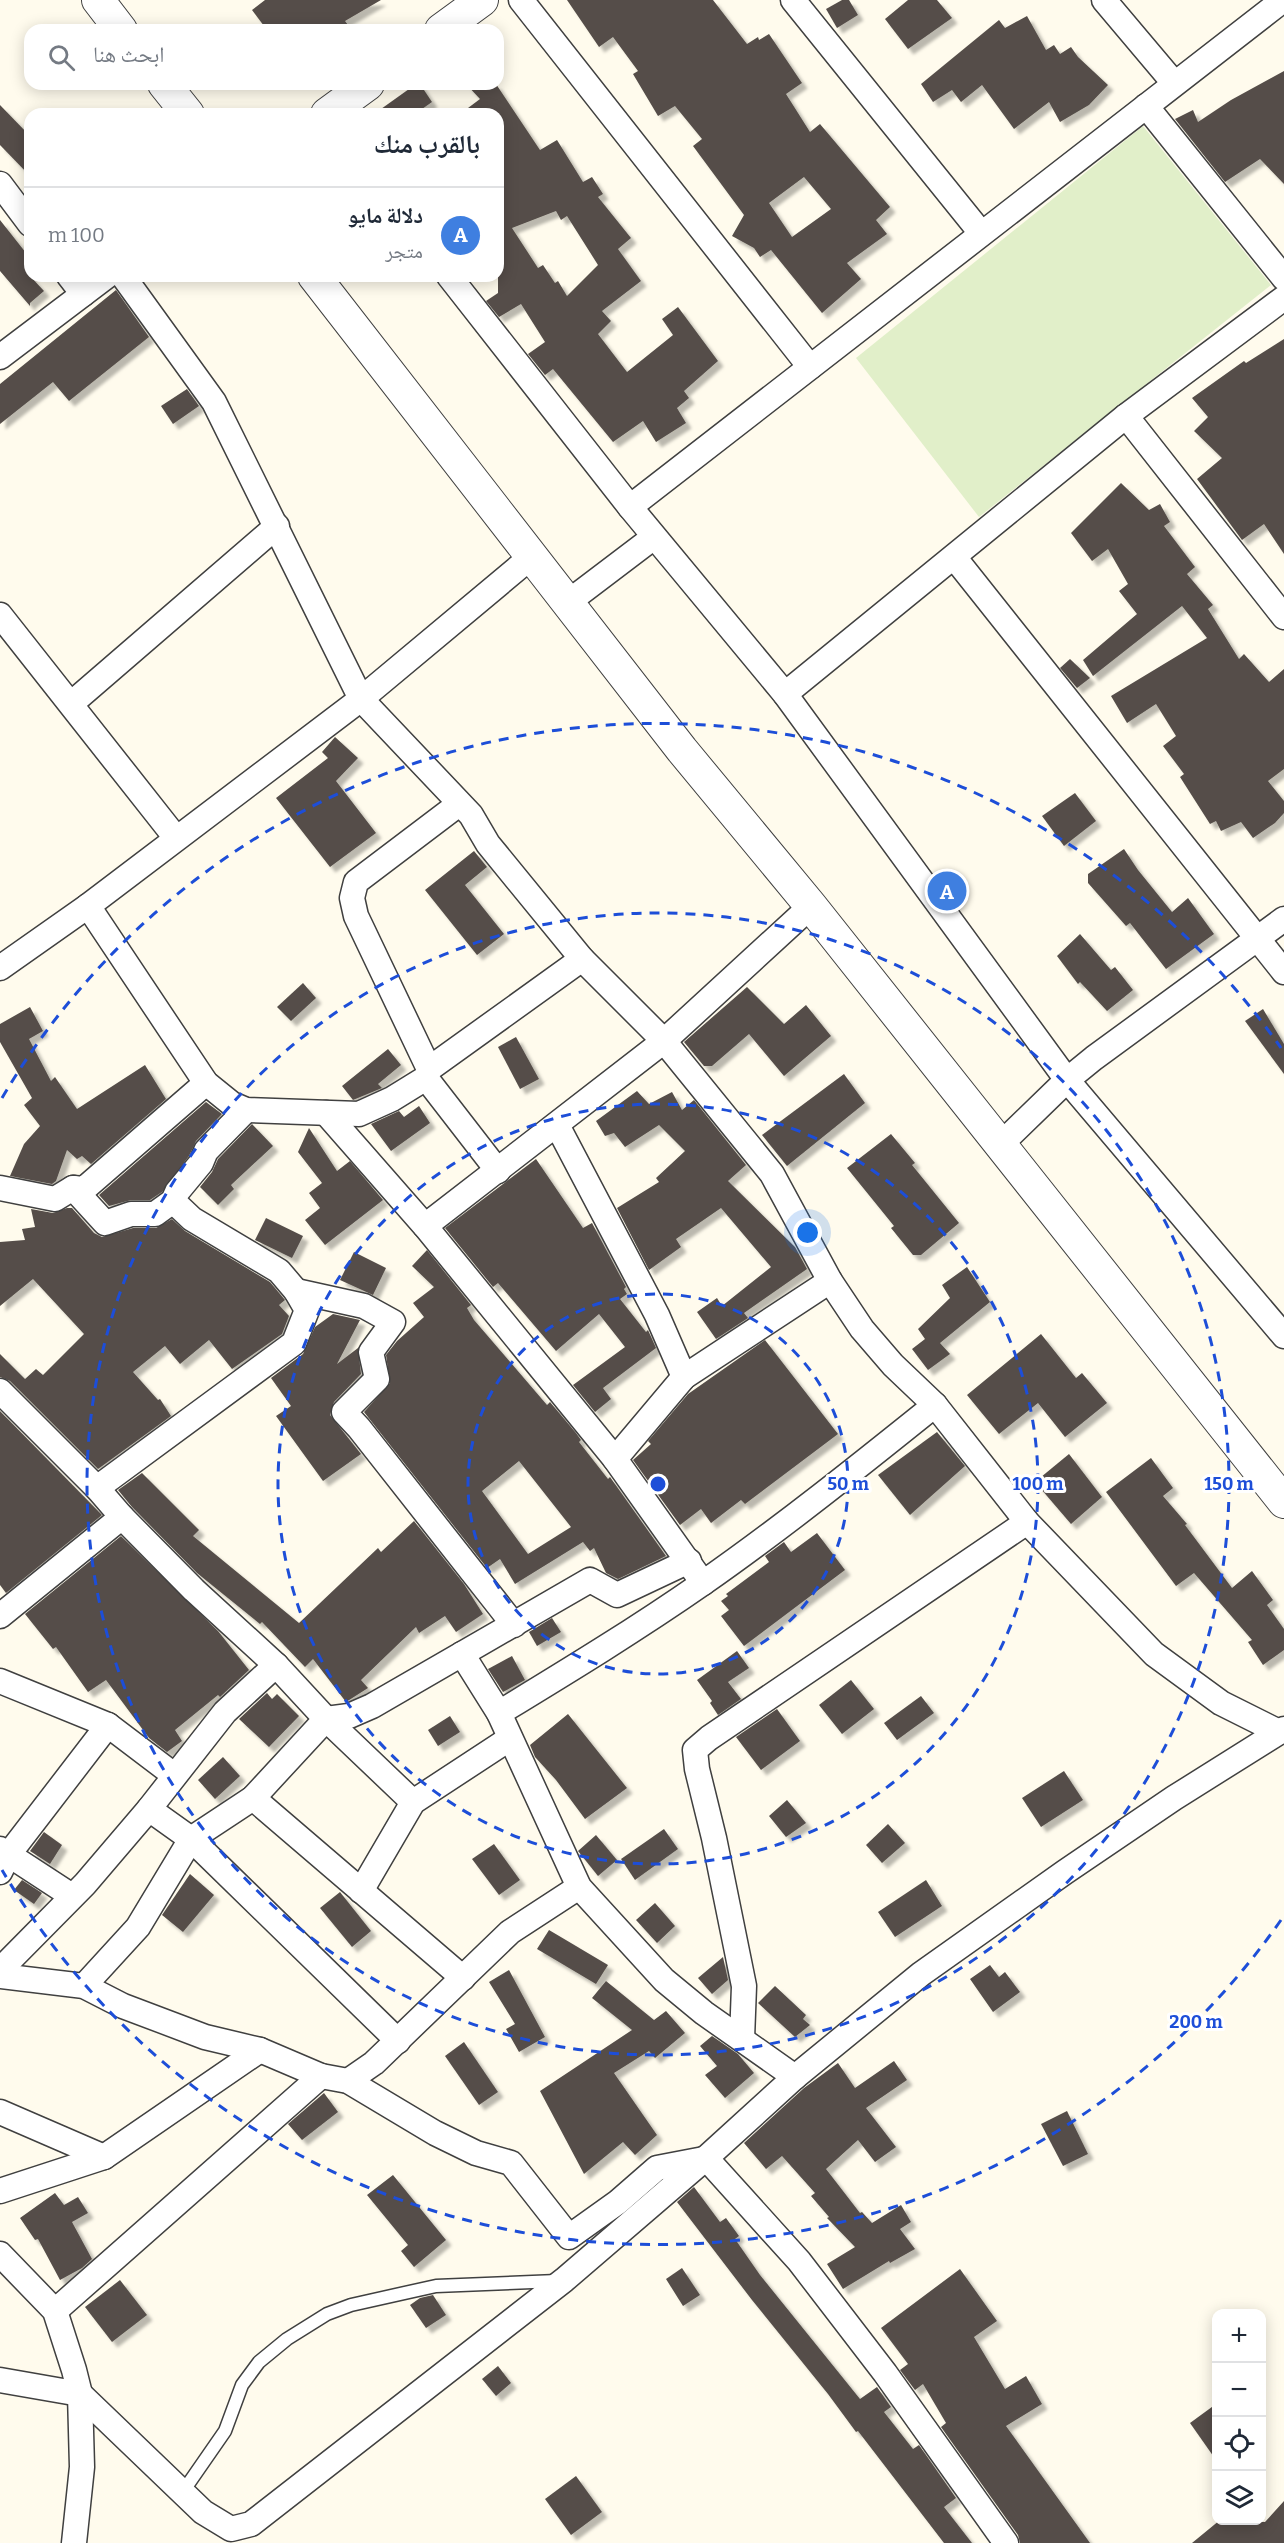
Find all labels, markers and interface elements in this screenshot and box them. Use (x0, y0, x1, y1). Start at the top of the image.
search box (24, 24, 504, 90)
icon: search (45, 41, 78, 74)
text: ابحث هنا (93, 41, 164, 68)
text: بالقرب منك (374, 129, 480, 160)
text: دلالة مايو (347, 202, 423, 229)
text: 100 m (48, 223, 105, 247)
text: A (453, 223, 468, 247)
text: متجر (385, 239, 423, 263)
pin: A (928, 868, 966, 914)
your location (793, 1218, 822, 1247)
text: 50 m (827, 1473, 869, 1495)
text: 100 m (1012, 1473, 1064, 1495)
text: 150 m (1204, 1473, 1254, 1495)
centre of rings (648, 1474, 668, 1494)
text: 200 m (1169, 2011, 1223, 2033)
map controls (1212, 2309, 1266, 2525)
button: + (1212, 2309, 1266, 2363)
button: − (1212, 2363, 1266, 2417)
button: locate (1212, 2417, 1266, 2471)
button: layers (1212, 2471, 1266, 2525)

